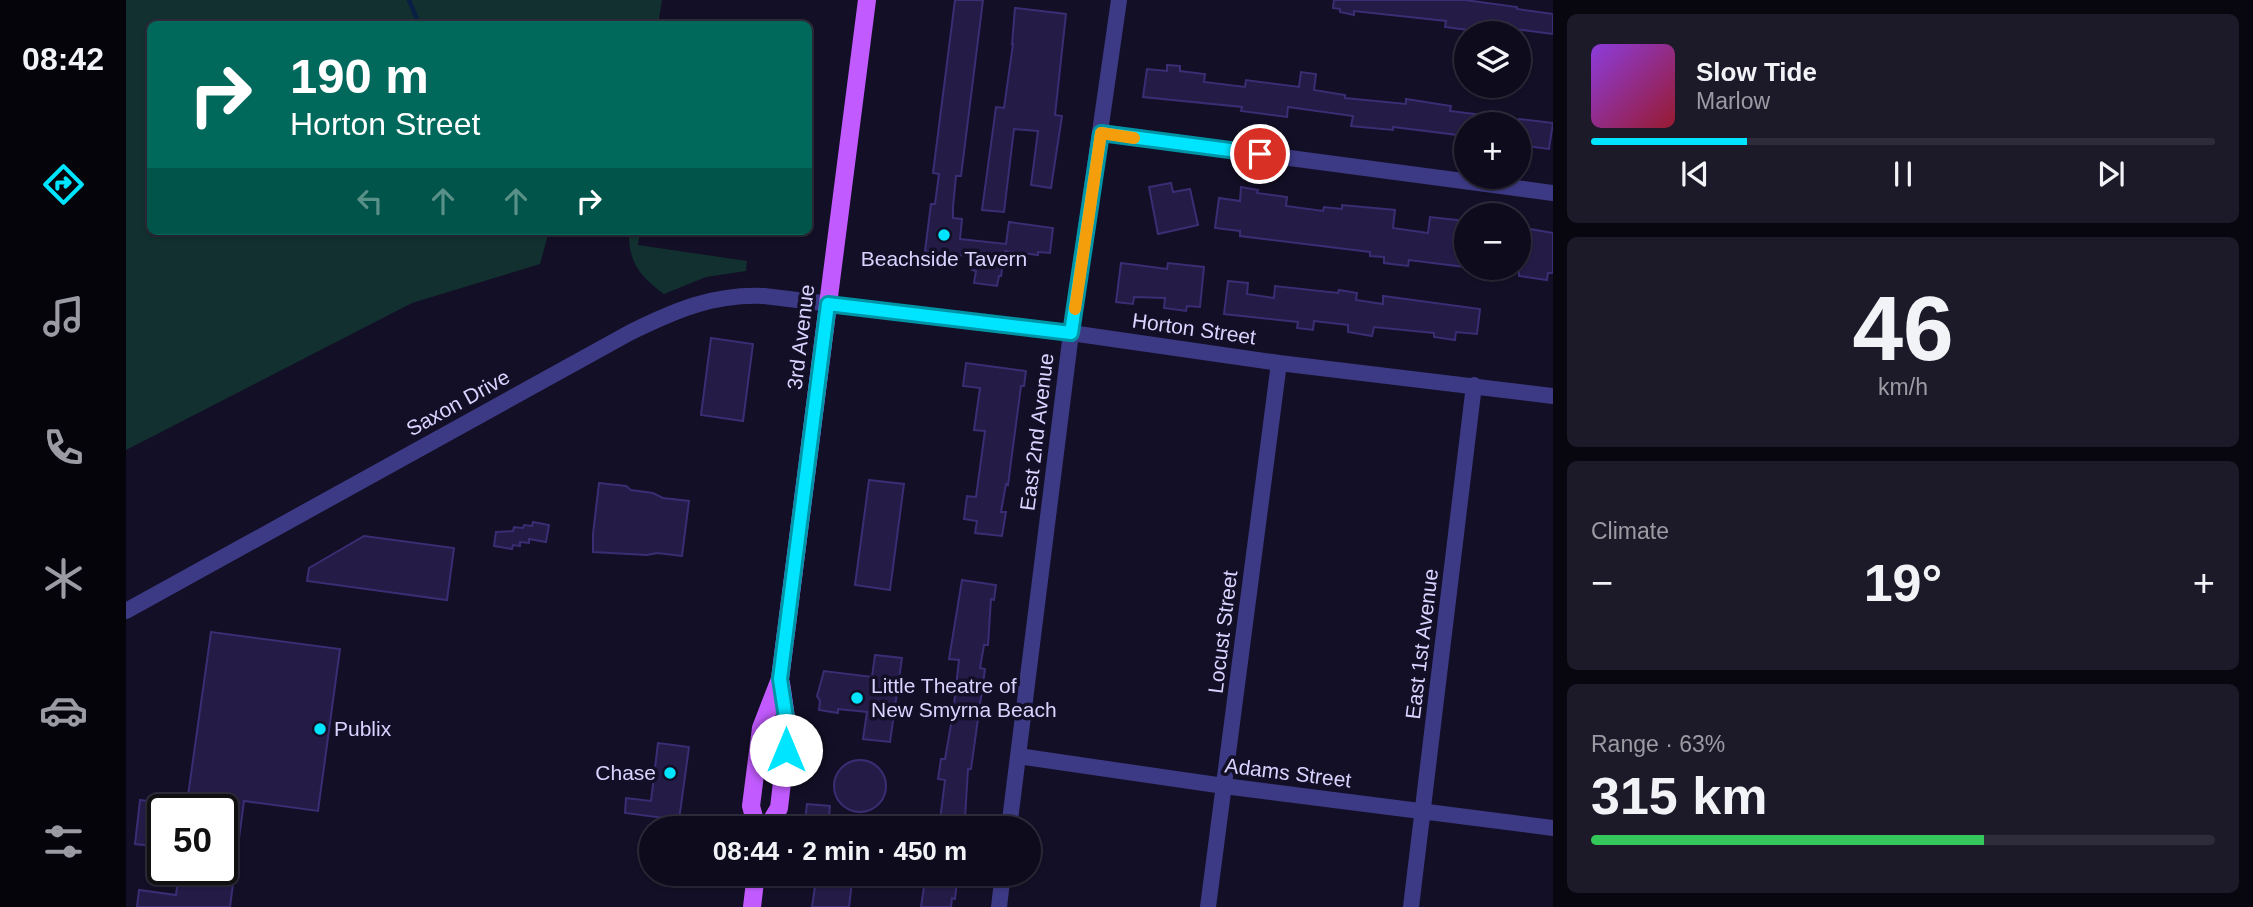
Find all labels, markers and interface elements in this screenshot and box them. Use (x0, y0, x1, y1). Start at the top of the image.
map controls (1454, 21, 1531, 280)
button: layers (1454, 21, 1531, 98)
text: 08:42 (22, 41, 104, 77)
icon: right (175, 49, 266, 140)
text: 190 m (290, 49, 429, 103)
text: Slow Tide (1696, 57, 1817, 87)
text: Marlow (1696, 88, 1770, 114)
text: Horton Street (290, 106, 480, 142)
button: + (1454, 112, 1531, 189)
pin (1230, 124, 1290, 184)
icon: arrive (1241, 135, 1279, 173)
icon: previous (1676, 155, 1714, 193)
icon: pause (1884, 155, 1922, 193)
icon: next (2092, 155, 2130, 193)
icon: directions (39, 160, 88, 209)
icon: left (351, 182, 389, 220)
icon: ahead (424, 182, 462, 220)
icon: ahead (497, 182, 535, 220)
icon: right (570, 182, 608, 220)
button: − (1454, 203, 1531, 280)
marker: Beachside Tavern (936, 227, 952, 243)
place label: Beachside Tavern (861, 247, 1027, 270)
text: 46 (1852, 278, 1954, 379)
street label: 3rd Avenue (783, 283, 818, 391)
icon: music (39, 292, 88, 341)
street label: Horton Street (1131, 308, 1258, 349)
street label: East 2nd Avenue (1015, 352, 1058, 512)
street label: Saxon Drive (402, 365, 513, 440)
text: km/h (1878, 374, 1928, 400)
icon: phone (39, 423, 88, 472)
text: Climate (1591, 518, 1669, 544)
icon: climate (39, 554, 88, 603)
text: 19° (1864, 554, 1942, 612)
text: − (1591, 562, 1613, 604)
text: + (2193, 562, 2215, 604)
street label: East 1st Avenue (1401, 567, 1442, 720)
street label: Locust Street (1204, 569, 1241, 695)
place label: Little Theatre of New Smyrna Beach (871, 674, 1057, 721)
icon: car (39, 686, 88, 735)
marker: Little Theatre of New Smyrna Beach (849, 690, 865, 706)
position arrow (749, 713, 823, 787)
place label: Publix (334, 717, 392, 740)
marker: Publix (312, 721, 328, 737)
text: Range · 63% (1591, 731, 1725, 757)
street label: Adams Street (1224, 753, 1353, 792)
place label: Chase (595, 761, 656, 784)
marker: Chase (662, 765, 678, 781)
text: 315 km (1591, 767, 1767, 825)
speed limit sign: 50 (147, 794, 238, 885)
icon: filters (39, 817, 88, 866)
text: 08:44 · 2 min · 450 m (713, 836, 967, 866)

